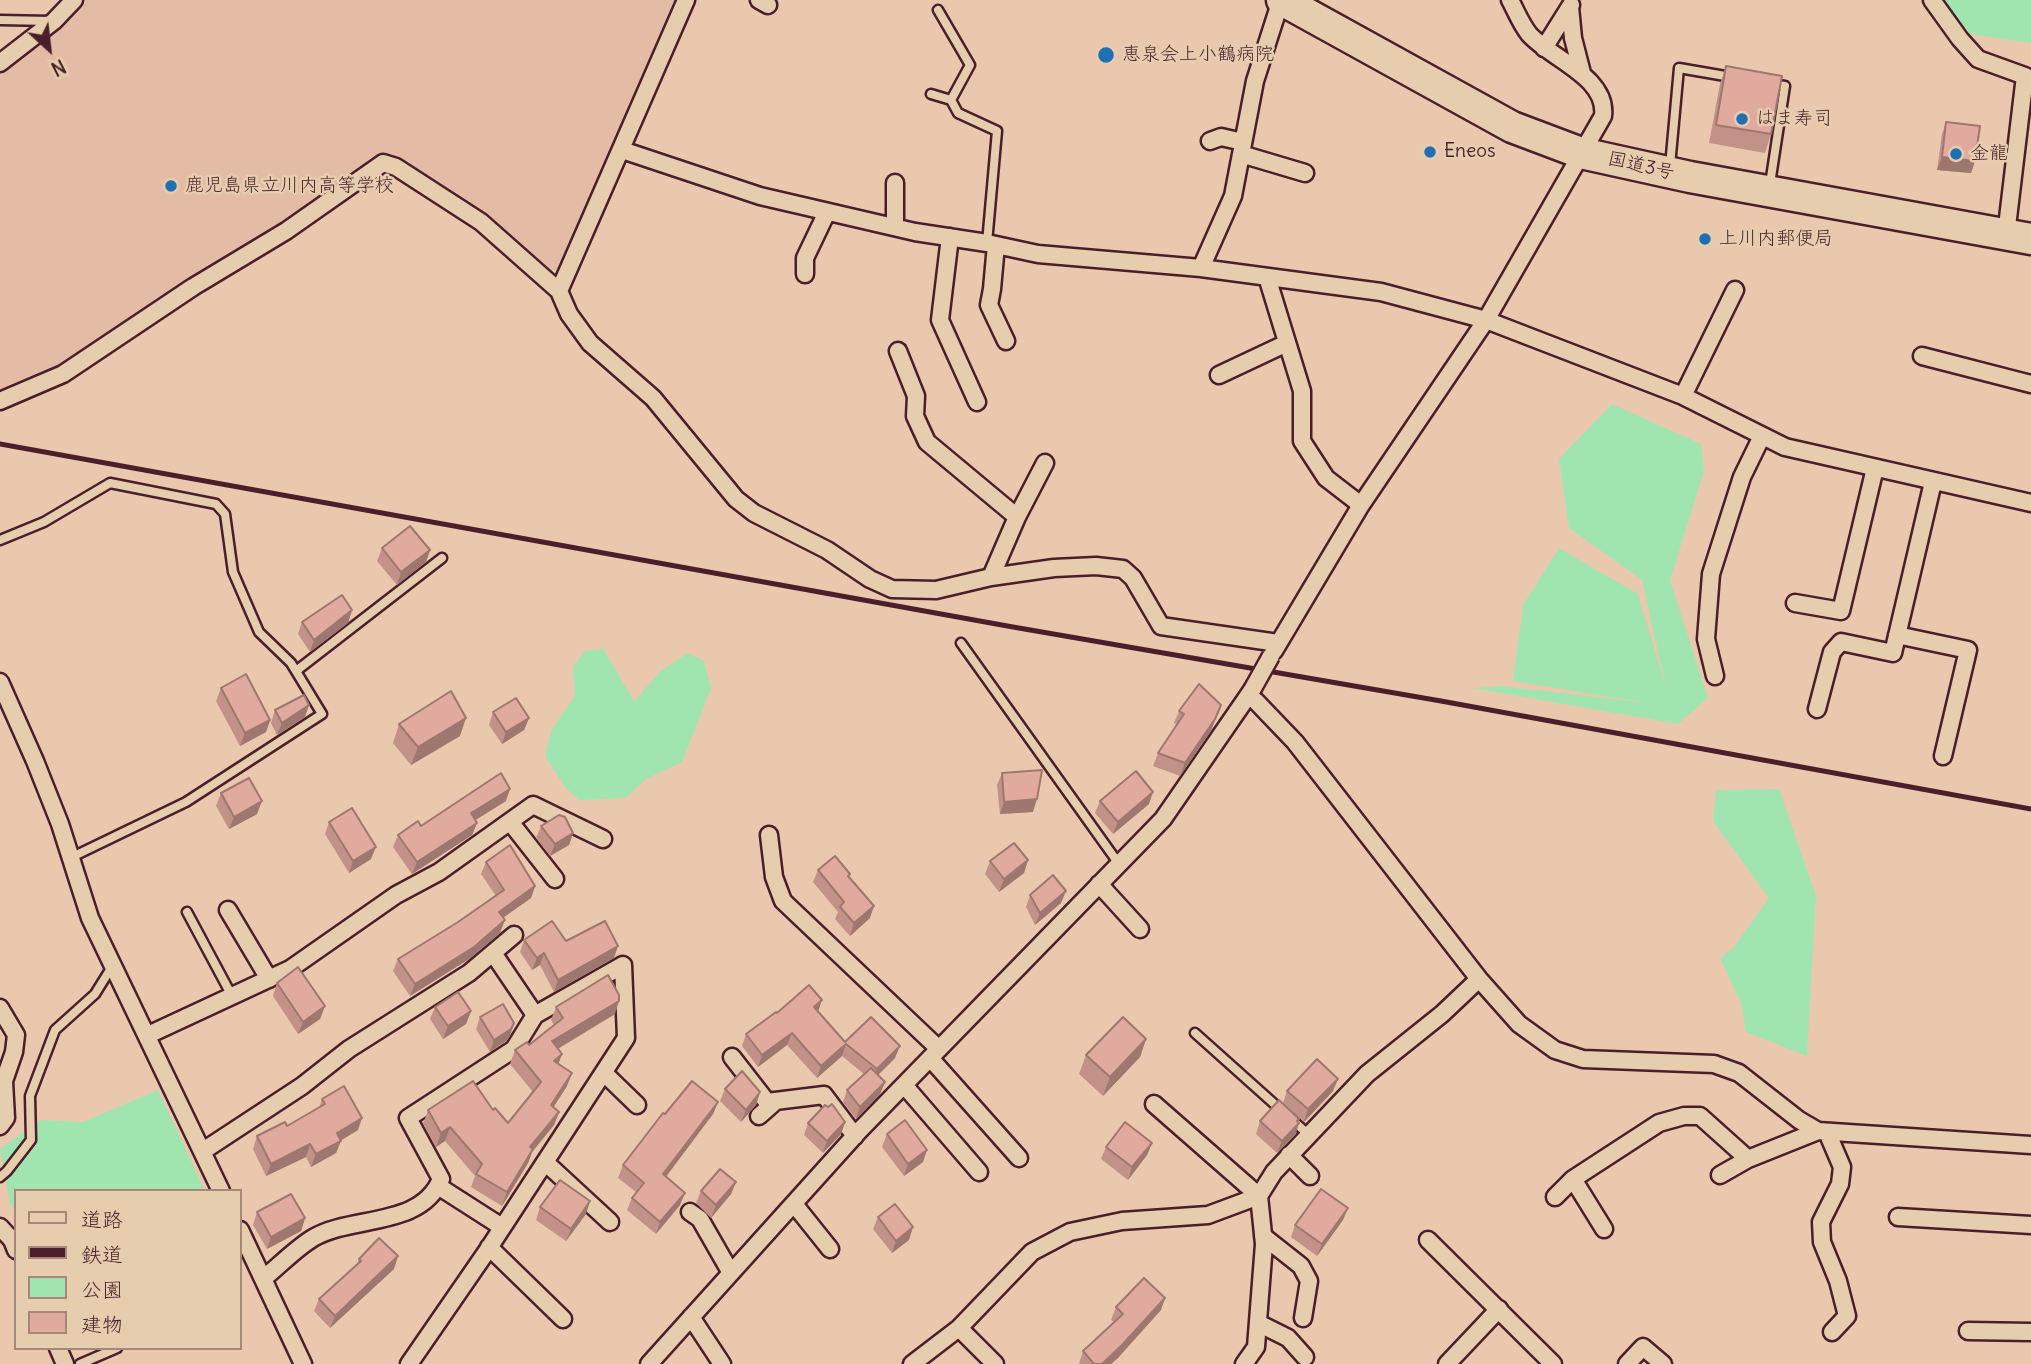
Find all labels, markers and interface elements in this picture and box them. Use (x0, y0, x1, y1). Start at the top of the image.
north arrow (14, 14, 84, 84)
place label: 恵泉会上小鶴病院 (1122, 44, 1274, 66)
marker: 恵泉会上小鶴病院 (1096, 45, 1116, 65)
text: N (47, 54, 70, 81)
place label: はま寿司 (1756, 108, 1832, 130)
marker: はま寿司 (1734, 111, 1750, 127)
place label: Eneos (1444, 141, 1496, 163)
place label: 金龍 (1970, 143, 2008, 165)
marker: Eneos (1422, 144, 1438, 160)
marker: 金龍 (1948, 146, 1964, 162)
street label: 国道3号 (1605, 147, 1677, 185)
place label: 鹿児島県立川内高等学校 (185, 175, 394, 197)
marker: 鹿児島県立川内高等学校 (163, 178, 179, 194)
place label: 上川内郵便局 (1719, 228, 1833, 250)
marker: 上川内郵便局 (1697, 231, 1713, 247)
legend (14, 1189, 242, 1350)
text: 道路 (81, 1206, 123, 1233)
text: 鉄道 (81, 1241, 123, 1268)
text: 公園 (81, 1276, 123, 1303)
text: 建物 (81, 1311, 123, 1338)

